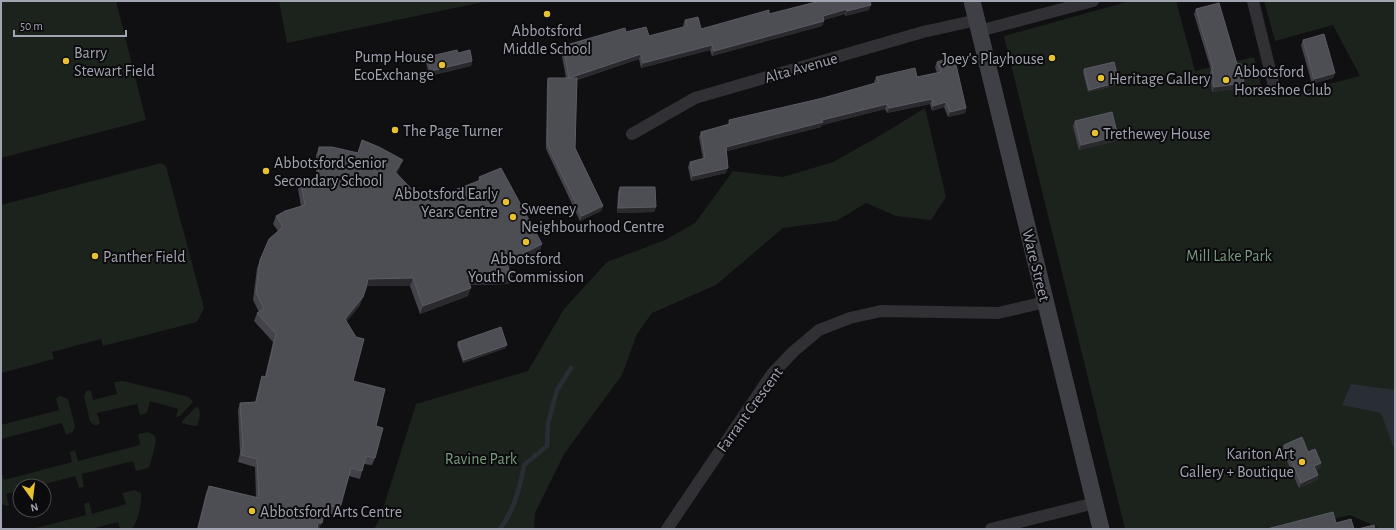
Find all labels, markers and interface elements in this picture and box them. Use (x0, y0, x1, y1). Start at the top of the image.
marker: Abbotsford Middle School (542, 9, 552, 19)
scale bar (14, 12, 126, 38)
text: 50 m (20, 20, 43, 32)
place label: Abbotsford Middle School (503, 23, 591, 57)
place label: Barry Stewart Field (74, 45, 155, 79)
place label: Pump House EcoExchange (353, 49, 434, 83)
street label: Alta Avenue (763, 50, 840, 86)
place label: Joey's Playhouse (942, 51, 1044, 68)
marker: Joey's Playhouse (1047, 53, 1057, 63)
marker: Barry Stewart Field (61, 56, 71, 66)
marker: Pump House EcoExchange (437, 60, 447, 70)
place label: Abbotsford Horseshoe Club (1234, 64, 1332, 98)
place label: Heritage Gallery (1109, 71, 1211, 88)
marker: Heritage Gallery (1096, 73, 1106, 83)
marker: Abbotsford Horseshoe Club (1221, 75, 1231, 85)
place label: The Page Turner (403, 123, 504, 139)
marker: The Page Turner (390, 125, 400, 135)
place label: Trethewey House (1103, 126, 1211, 143)
marker: Trethewey House (1090, 128, 1100, 138)
place label: Abbotsford Senior Secondary School (274, 155, 387, 190)
marker: Abbotsford Senior Secondary School (261, 166, 271, 176)
place label: Abbotsford Early Years Centre (395, 186, 498, 220)
marker: Abbotsford Early Years Centre (501, 197, 511, 207)
place label: Sweeney Neighbourhood Centre (521, 201, 664, 235)
marker: Sweeney Neighbourhood Centre (508, 212, 518, 222)
street label: Ware Street (1019, 228, 1053, 303)
marker: Abbotsford Youth Commission (521, 237, 531, 247)
park label: Mill Lake Park (1186, 248, 1273, 264)
place label: Panther Field (103, 249, 185, 265)
marker: Panther Field (90, 251, 100, 261)
place label: Abbotsford Youth Commission (468, 251, 584, 285)
street label: Farrant Crescent (714, 364, 786, 455)
place label: Kariton Art Gallery + Boutique (1180, 446, 1294, 481)
park label: Ravine Park (445, 451, 518, 467)
marker: Kariton Art Gallery + Boutique (1297, 457, 1307, 467)
north arrow (12, 478, 52, 518)
text: N (29, 501, 39, 513)
place label: Abbotsford Arts Centre (260, 504, 402, 520)
marker: Abbotsford Arts Centre (247, 506, 257, 516)

